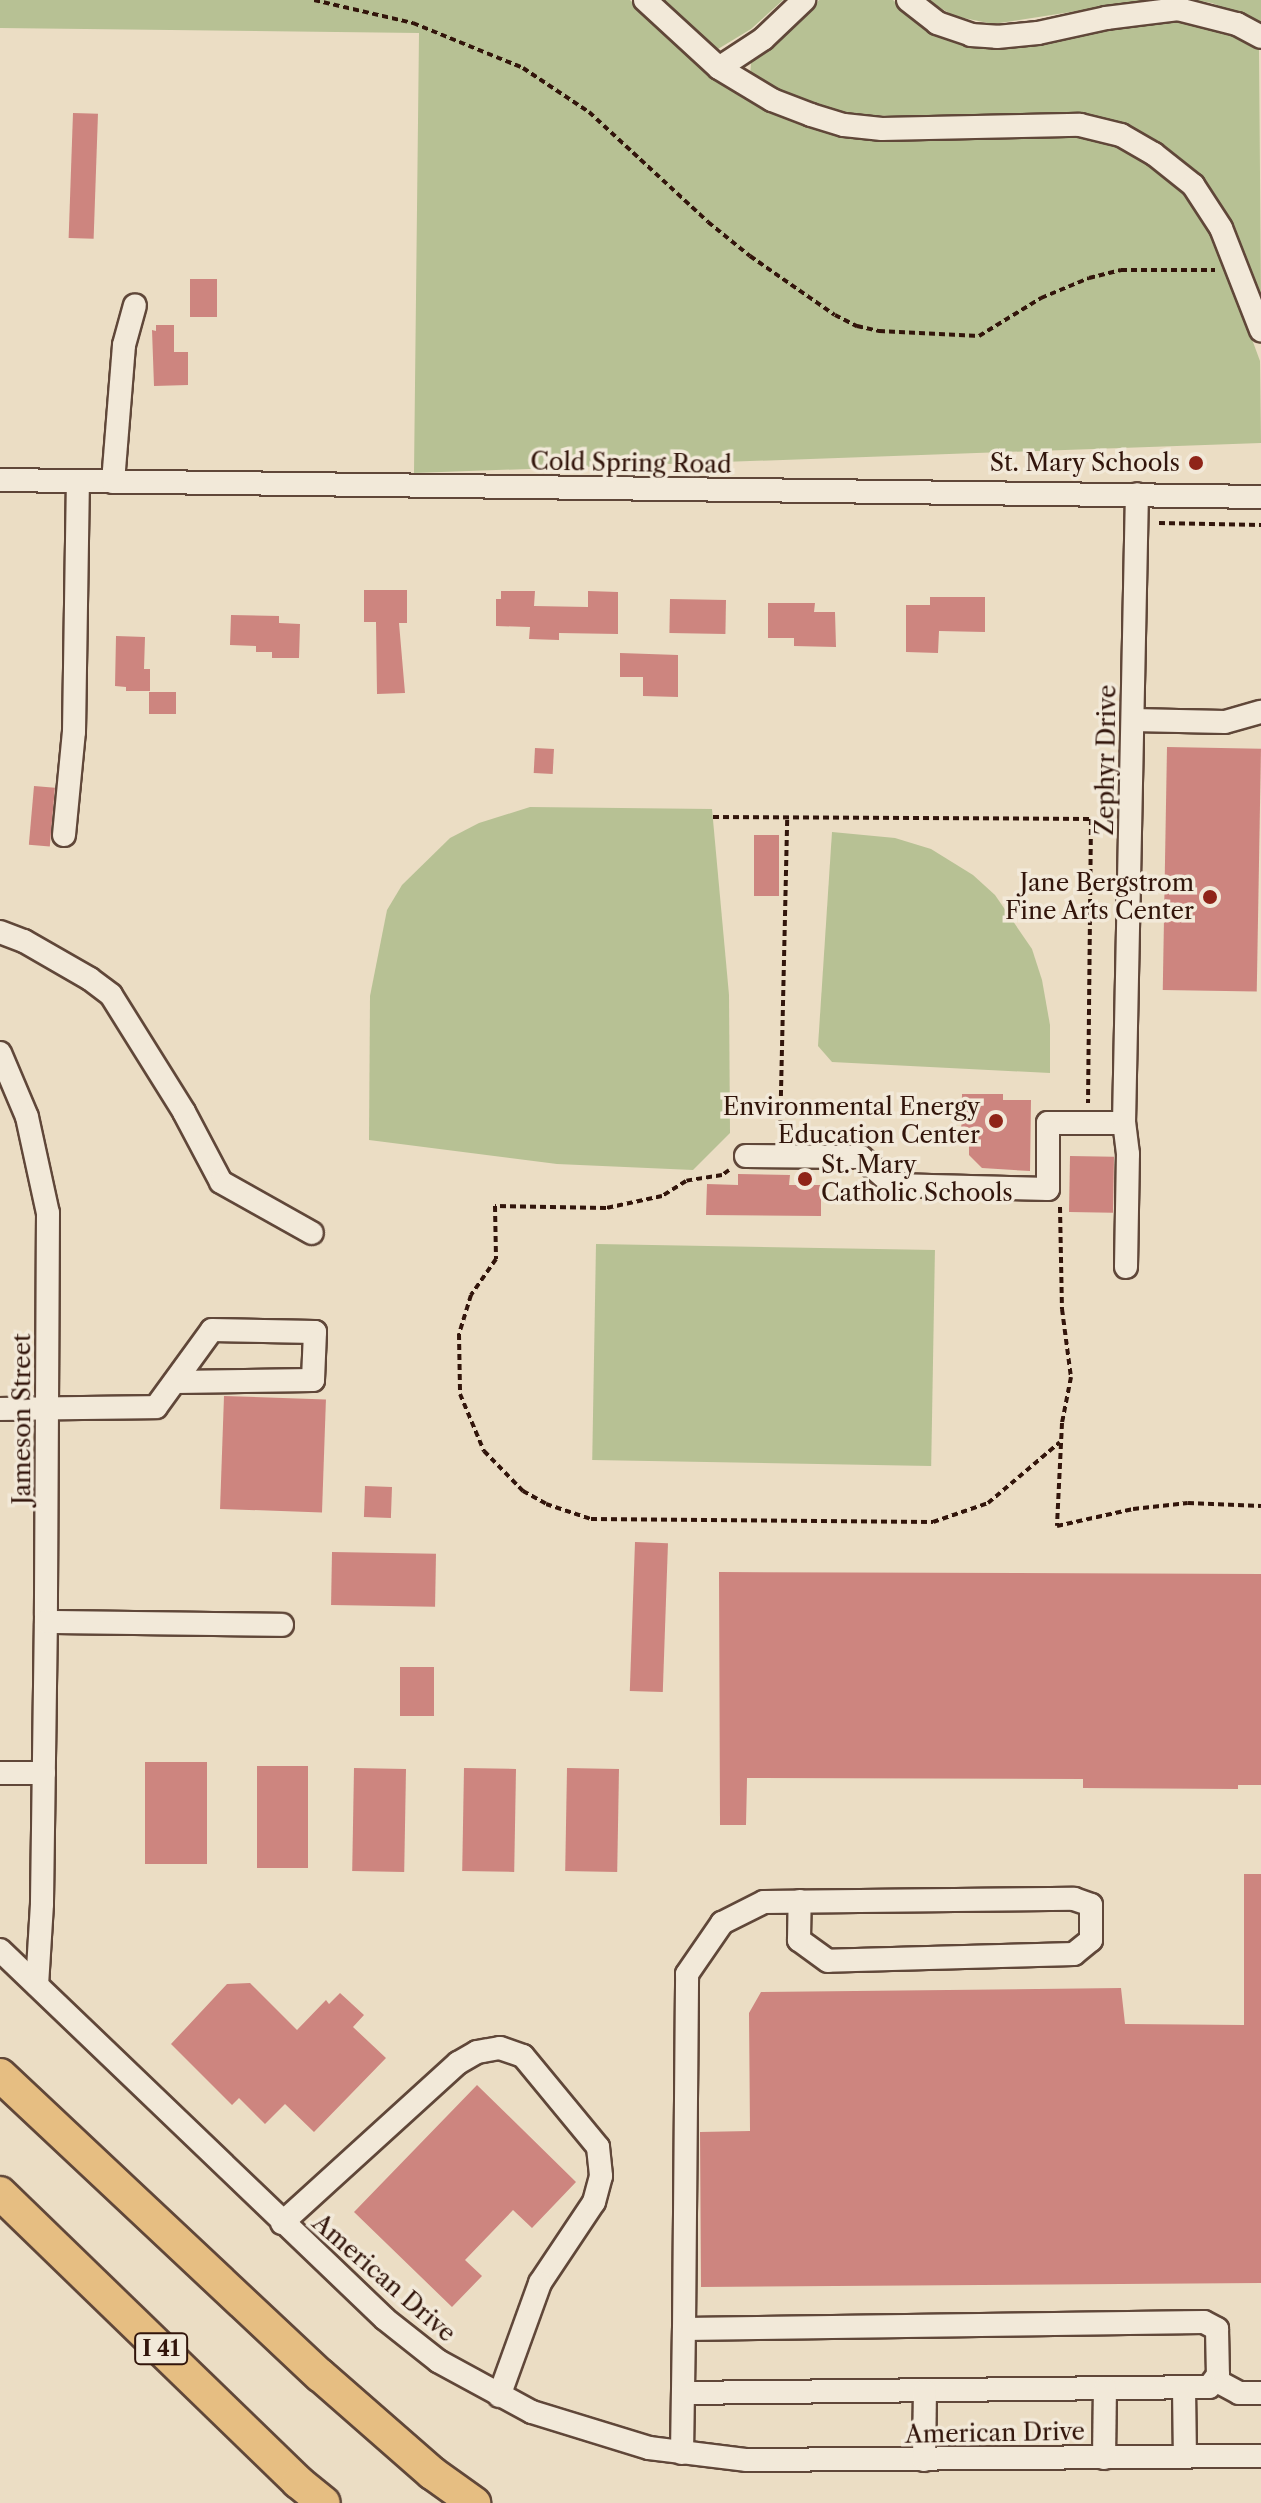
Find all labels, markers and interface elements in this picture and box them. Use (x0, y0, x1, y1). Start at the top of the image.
street label: Cold Spring Road (530, 447, 732, 479)
place label: St. Mary Schools (989, 449, 1180, 477)
marker: St. Mary Schools (1187, 454, 1205, 472)
street label: Zephyr Drive (1090, 684, 1122, 836)
place label: Jane Bergstrom Fine Arts Center (1004, 869, 1194, 925)
marker: Jane Bergstrom Fine Arts Center (1201, 888, 1219, 906)
place label: Environmental Energy Education Center (723, 1093, 980, 1149)
marker: Environmental Energy Education Center (987, 1112, 1005, 1130)
place label: St. Mary Catholic Schools (821, 1151, 1013, 1207)
marker: St. Mary Catholic Schools (796, 1170, 814, 1188)
street label: Jameson Street (8, 1333, 36, 1505)
street label: American Drive (307, 2208, 461, 2348)
road number: I 41 (133, 2331, 189, 2367)
street label: American Drive (905, 2417, 1085, 2449)

